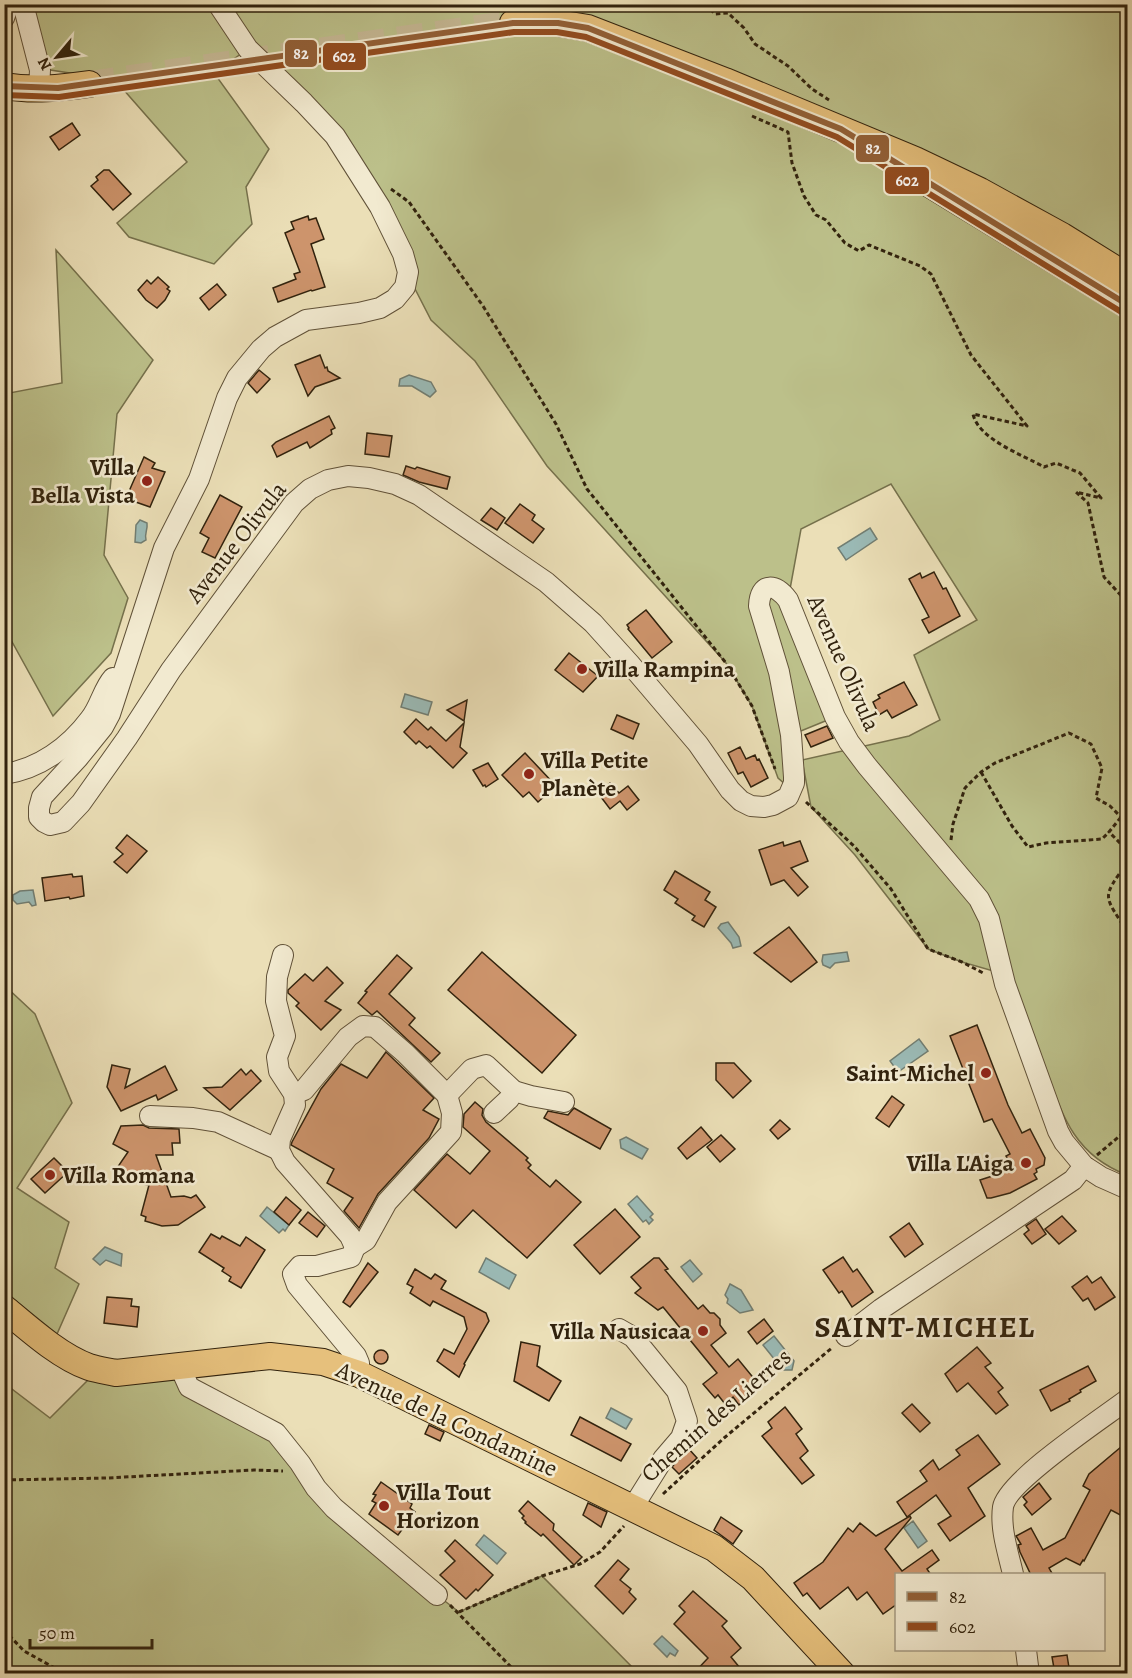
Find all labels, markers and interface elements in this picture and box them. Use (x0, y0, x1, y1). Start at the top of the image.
north arrow (27, 27, 87, 87)
line badge: 82 (284, 39, 318, 68)
line badge: 602 (322, 42, 367, 71)
text: 82 (293, 43, 309, 65)
text: 602 (332, 46, 356, 68)
text: N (32, 53, 57, 74)
line badge: 82 (855, 134, 890, 163)
text: 82 (865, 138, 881, 160)
line badge: 602 (884, 166, 930, 195)
text: 602 (895, 170, 919, 192)
place label: Villa Bella Vista (31, 451, 135, 511)
marker: Villa Bella Vista (140, 474, 154, 488)
street label: Avenue Olivula (178, 474, 294, 610)
street label: Avenue Olivula (799, 589, 889, 737)
place label: Villa Rampina (593, 653, 735, 685)
marker: Villa Rampina (575, 662, 589, 676)
place label: Villa Petite Planète (540, 744, 648, 804)
marker: Villa Petite Planète (522, 767, 536, 781)
place label: Saint-Michel (846, 1057, 975, 1089)
marker: Saint-Michel (979, 1066, 993, 1080)
place label: Villa L'Aiga (905, 1147, 1014, 1179)
marker: Villa L'Aiga (1019, 1156, 1033, 1170)
place label: Villa Romana (61, 1159, 195, 1191)
marker: Villa Romana (43, 1168, 57, 1182)
district label: SAINT-MICHEL (815, 1307, 1035, 1347)
place label: Villa Nausicaa (549, 1315, 691, 1347)
marker: Villa Nausicaa (696, 1324, 710, 1338)
street label: Chemin des Lierres (634, 1341, 798, 1489)
street label: Avenue de la Condamine (330, 1353, 563, 1484)
place label: Villa Tout Horizon (395, 1476, 491, 1536)
marker: Villa Tout Horizon (377, 1499, 391, 1513)
legend (895, 1573, 1105, 1651)
text: 82 (949, 1585, 967, 1609)
scale bar (30, 1612, 152, 1650)
text: 602 (949, 1615, 976, 1639)
text: 50 m (39, 1621, 75, 1645)

